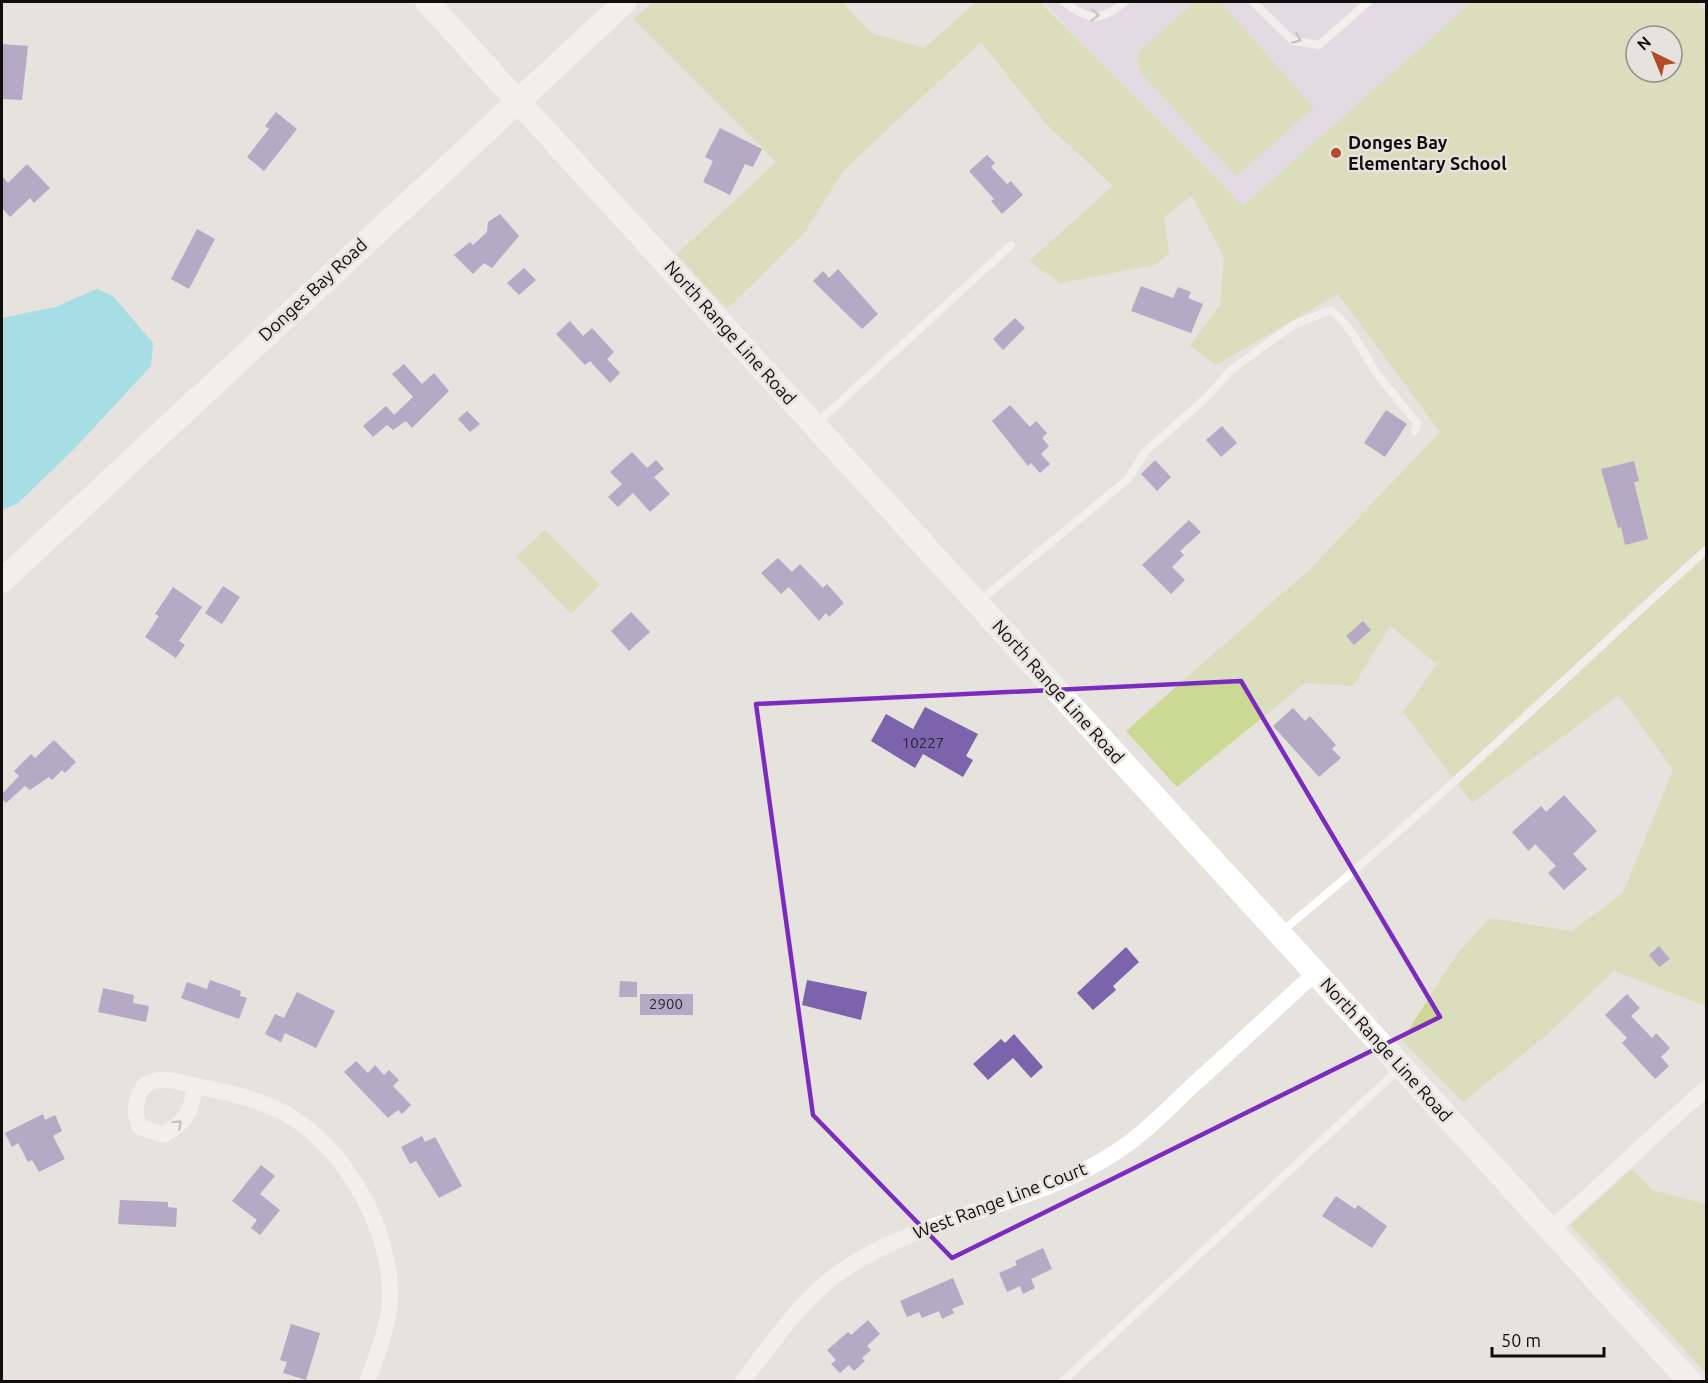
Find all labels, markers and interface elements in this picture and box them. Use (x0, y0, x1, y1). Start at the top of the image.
one-way arrow (1090, 9, 1099, 21)
north arrow (1624, 24, 1684, 84)
one-way arrow (1290, 32, 1301, 44)
text: N (1633, 32, 1654, 54)
place label: Donges Bay Elementary School (1348, 132, 1507, 173)
marker: Donges Bay Elementary School (1329, 146, 1343, 160)
street label: Donges Bay Road (254, 234, 371, 345)
street label: North Range Line Road (661, 256, 800, 408)
street label: North Range Line Road (989, 615, 1128, 767)
house number: 10227 (902, 734, 944, 751)
street label: North Range Line Road (1317, 973, 1456, 1125)
house number: 2900 (649, 995, 683, 1012)
one-way arrow (172, 1120, 182, 1131)
street label: West Range Line Court (910, 1158, 1089, 1242)
scale bar (1492, 1320, 1604, 1358)
text: 50 m (1501, 1330, 1541, 1350)

